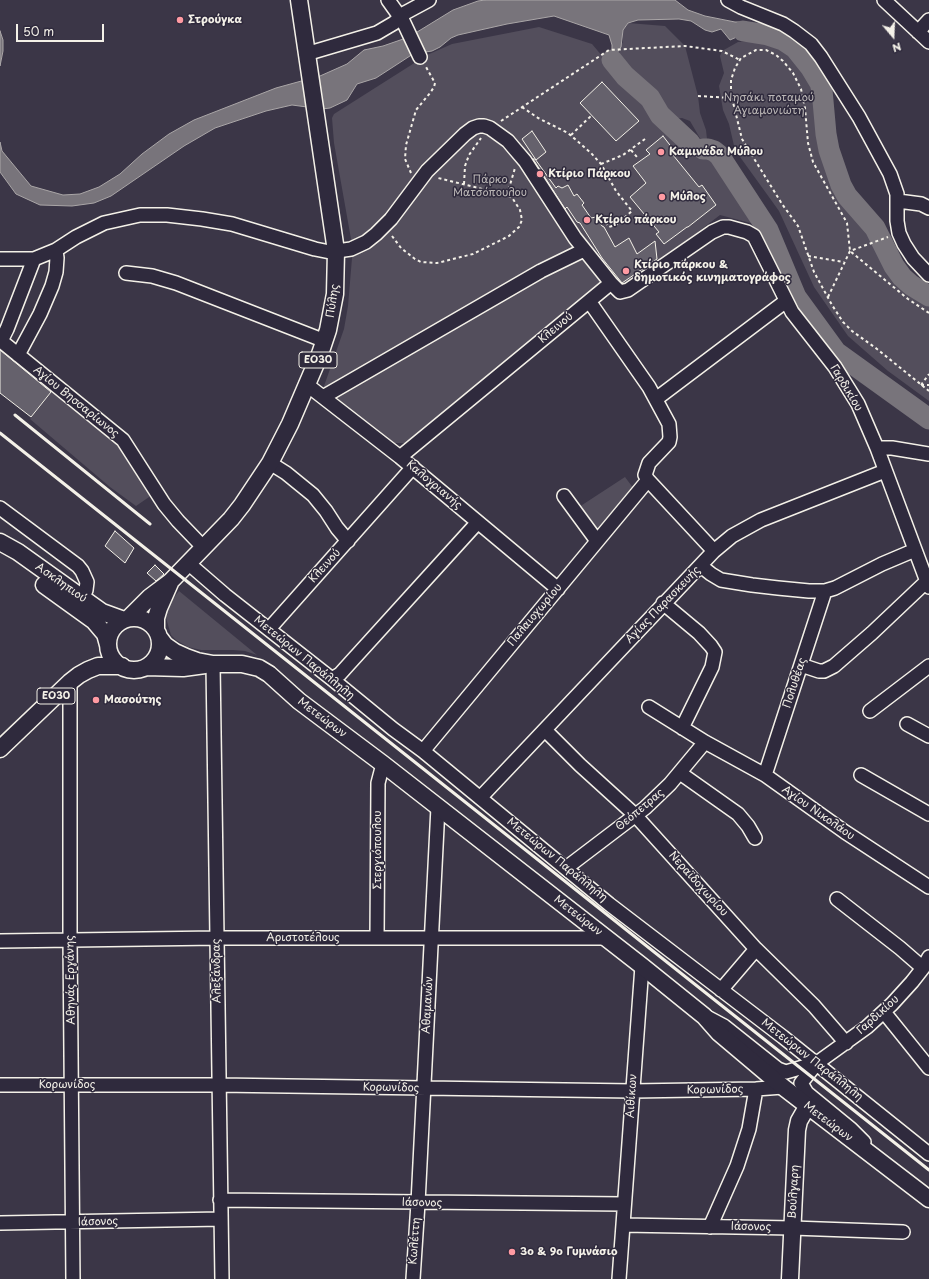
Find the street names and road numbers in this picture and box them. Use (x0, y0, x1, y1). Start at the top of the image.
street label: Πύλης (324, 283, 342, 319)
street label: Κλεινού (536, 310, 576, 346)
road number: ΕΟ30 (299, 352, 337, 368)
street label: Γαρδικίου (827, 362, 865, 414)
street label: Αγίου Βησσαρίωνος (31, 363, 121, 441)
street label: Καλογριανής (403, 458, 465, 512)
street label: Κλεινού (306, 546, 344, 586)
street label: Ασκληπιού (33, 560, 89, 606)
street label: Αγίας Παρασκευής (623, 564, 703, 646)
street label: Παλαιοχωρίου (505, 581, 565, 649)
street label: Μετεώρων Παράλληλη (251, 613, 357, 703)
street label: Πολυθέας (781, 656, 809, 710)
road number: ΕΟ30 (37, 688, 75, 704)
street label: Μετεώρων (295, 695, 349, 741)
street label: Αγίου Νικολάου (779, 783, 857, 843)
street label: Θεόπετρας (613, 786, 667, 834)
street label: Στεργιόπουλου (371, 811, 385, 889)
street label: Μετεώρων Παράλληλη (504, 815, 610, 905)
street label: Νεραϊδοχωρίου (666, 849, 730, 919)
street label: Μετεώρων (551, 893, 605, 939)
street label: Αριστοτέλους (266, 931, 340, 945)
street label: Αθηνάς Εργάνης (64, 935, 78, 1025)
street label: Αλεξάνδρας (210, 939, 224, 1003)
street label: Αθαμανών (420, 976, 436, 1034)
street label: Γαρδικίου (854, 993, 902, 1037)
street label: Μετεώρων Παράλληλη (759, 1016, 865, 1104)
street label: Αιθίκων (624, 1073, 640, 1119)
street label: Κορωνίδος (39, 1078, 95, 1092)
street label: Κορωνίδος (363, 1081, 419, 1095)
street label: Κορωνίδος (687, 1083, 743, 1097)
street label: Μετεώρων (801, 1099, 855, 1145)
street label: Βούλγαρη (786, 1165, 802, 1219)
street label: Ιάσονος (402, 1196, 442, 1210)
street label: Ιάσονος (78, 1215, 118, 1229)
street label: Κωλέττη (407, 1217, 423, 1265)
street label: Ιάσονος (731, 1220, 771, 1234)

